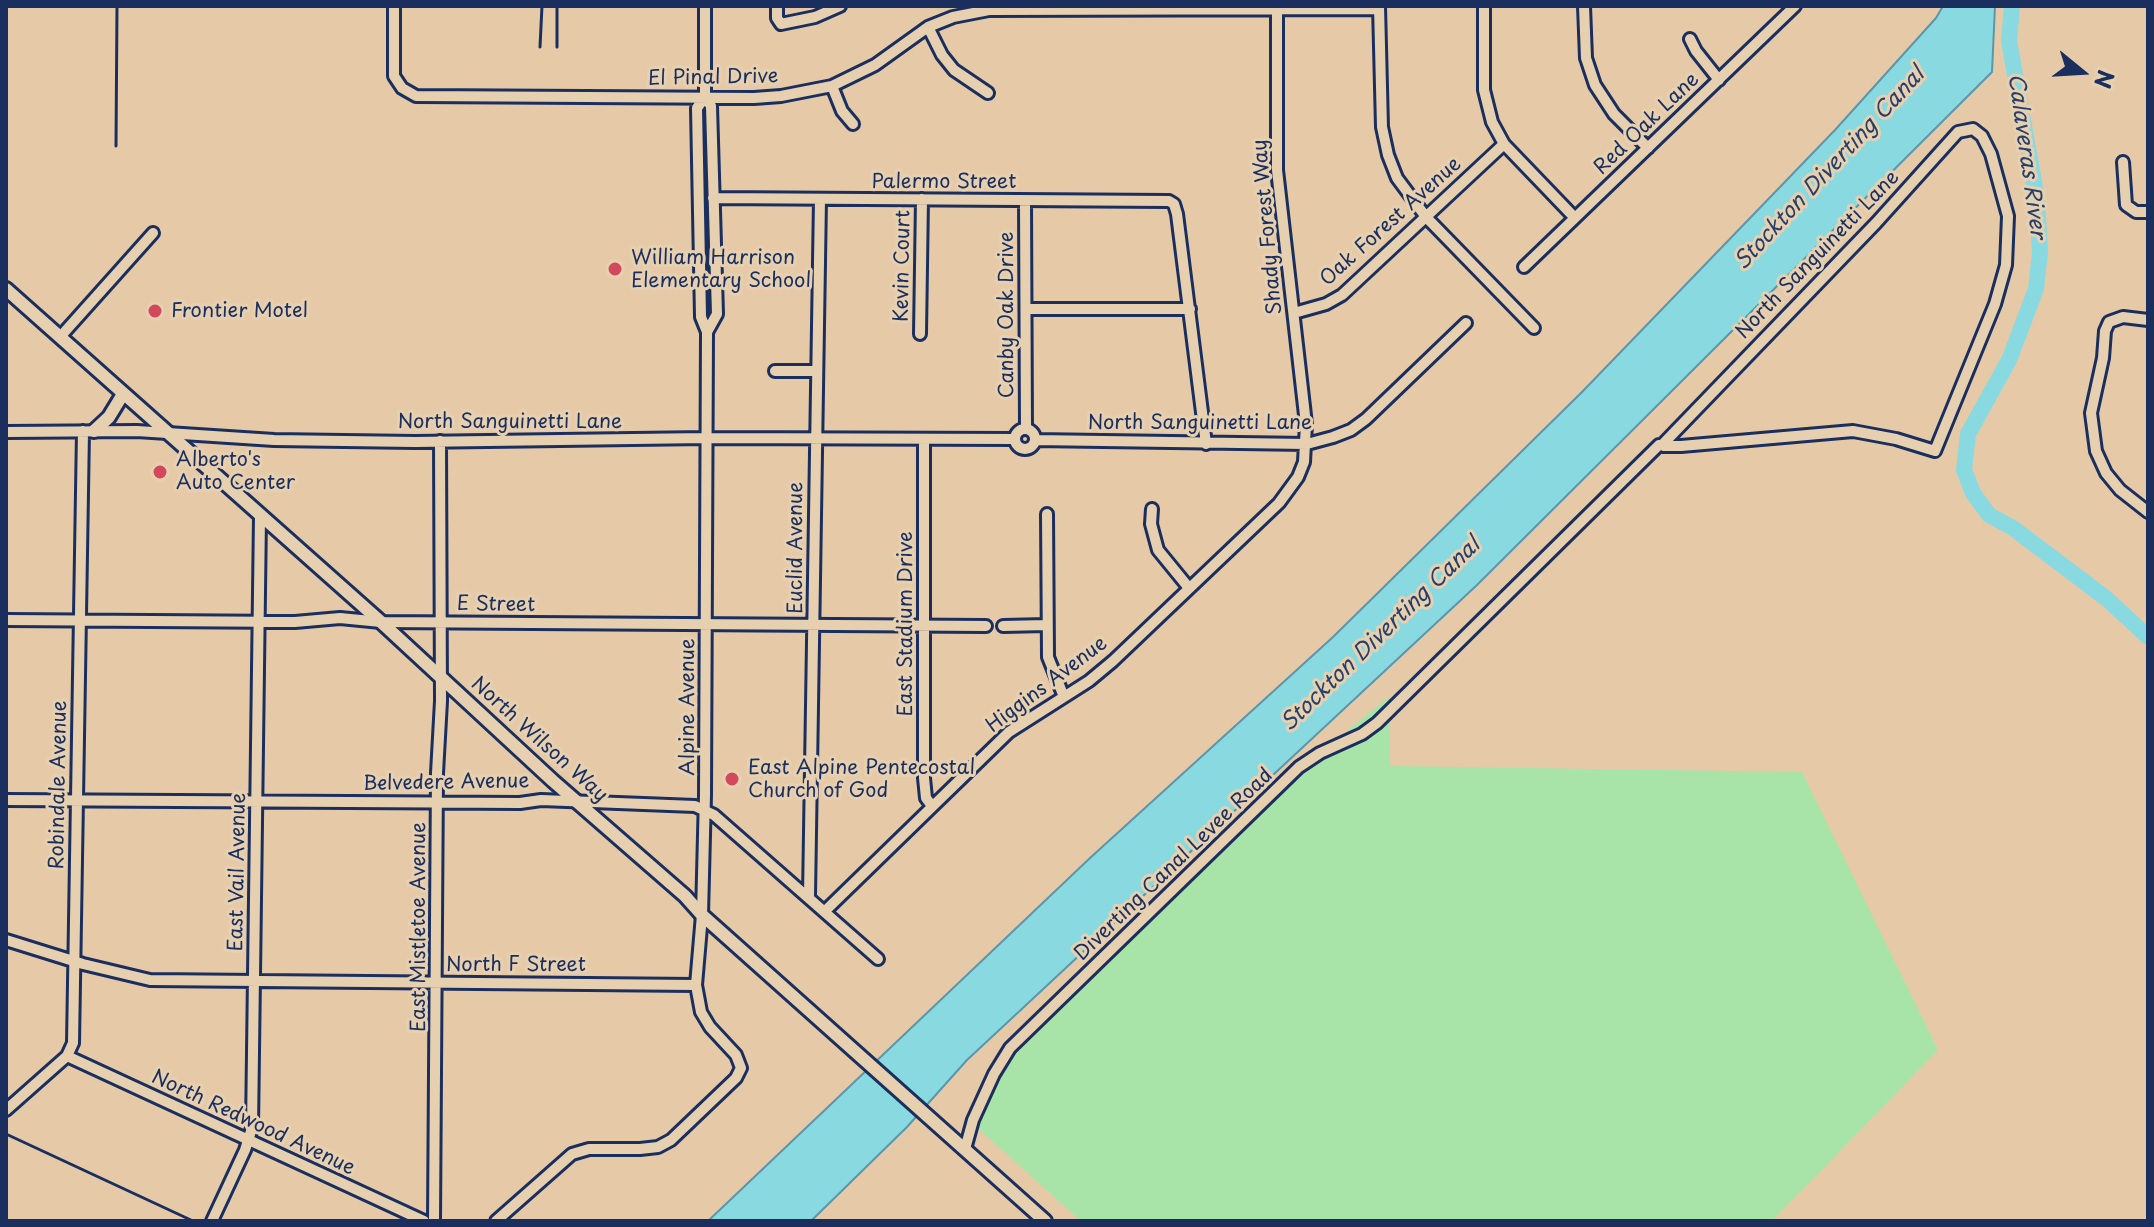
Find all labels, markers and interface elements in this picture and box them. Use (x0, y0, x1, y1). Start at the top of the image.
north arrow (2042, 32, 2122, 112)
water label: Stockton Diverting Canal (1729, 62, 1931, 276)
street label: El Pinal Drive (648, 65, 778, 91)
text: N (2087, 66, 2124, 93)
street label: Red Oak Lane (1589, 68, 1705, 180)
water label: Calaveras River (2001, 72, 2051, 240)
street label: Shady Forest Way (1248, 138, 1288, 316)
street label: Oak Forest Avenue (1316, 152, 1466, 292)
street label: North Sanguinetti Lane (1731, 166, 1905, 344)
street label: Palermo Street (872, 170, 1016, 194)
street label: Kevin Court (890, 210, 916, 322)
street label: Canby Oak Drive (995, 232, 1019, 398)
place label: William Harrison Elementary School (631, 246, 811, 293)
marker: William Harrison Elementary School (606, 260, 624, 278)
place label: Frontier Motel (171, 299, 308, 323)
marker: Frontier Motel (146, 302, 164, 320)
street label: North Sanguinetti Lane (398, 410, 622, 434)
street label: North Sanguinetti Lane (1088, 411, 1312, 435)
place label: Alberto's Auto Center (176, 448, 295, 495)
marker: Alberto's Auto Center (151, 463, 169, 481)
street label: Euclid Avenue (784, 482, 808, 614)
street label: East Stadium Drive (894, 531, 918, 717)
water label: Stockton Diverting Canal (1276, 533, 1486, 737)
street label: E Street (456, 592, 536, 618)
street label: Higgins Avenue (982, 632, 1112, 738)
street label: Alpine Avenue (676, 638, 700, 776)
street label: North Wilson Way (466, 672, 612, 808)
street label: Robindale Avenue (46, 700, 72, 870)
place label: East Alpine Pentecostal Church of God (748, 756, 975, 803)
street label: Diverting Canal Levee Road (1070, 764, 1278, 966)
street label: Belvedere Avenue (363, 770, 529, 796)
marker: East Alpine Pentecostal Church of God (723, 770, 741, 788)
street label: East Vail Avenue (225, 792, 251, 952)
street label: East Mistletoe Avenue (407, 822, 431, 1032)
street label: North F Street (446, 953, 586, 977)
street label: North Redwood Avenue (148, 1065, 358, 1181)

